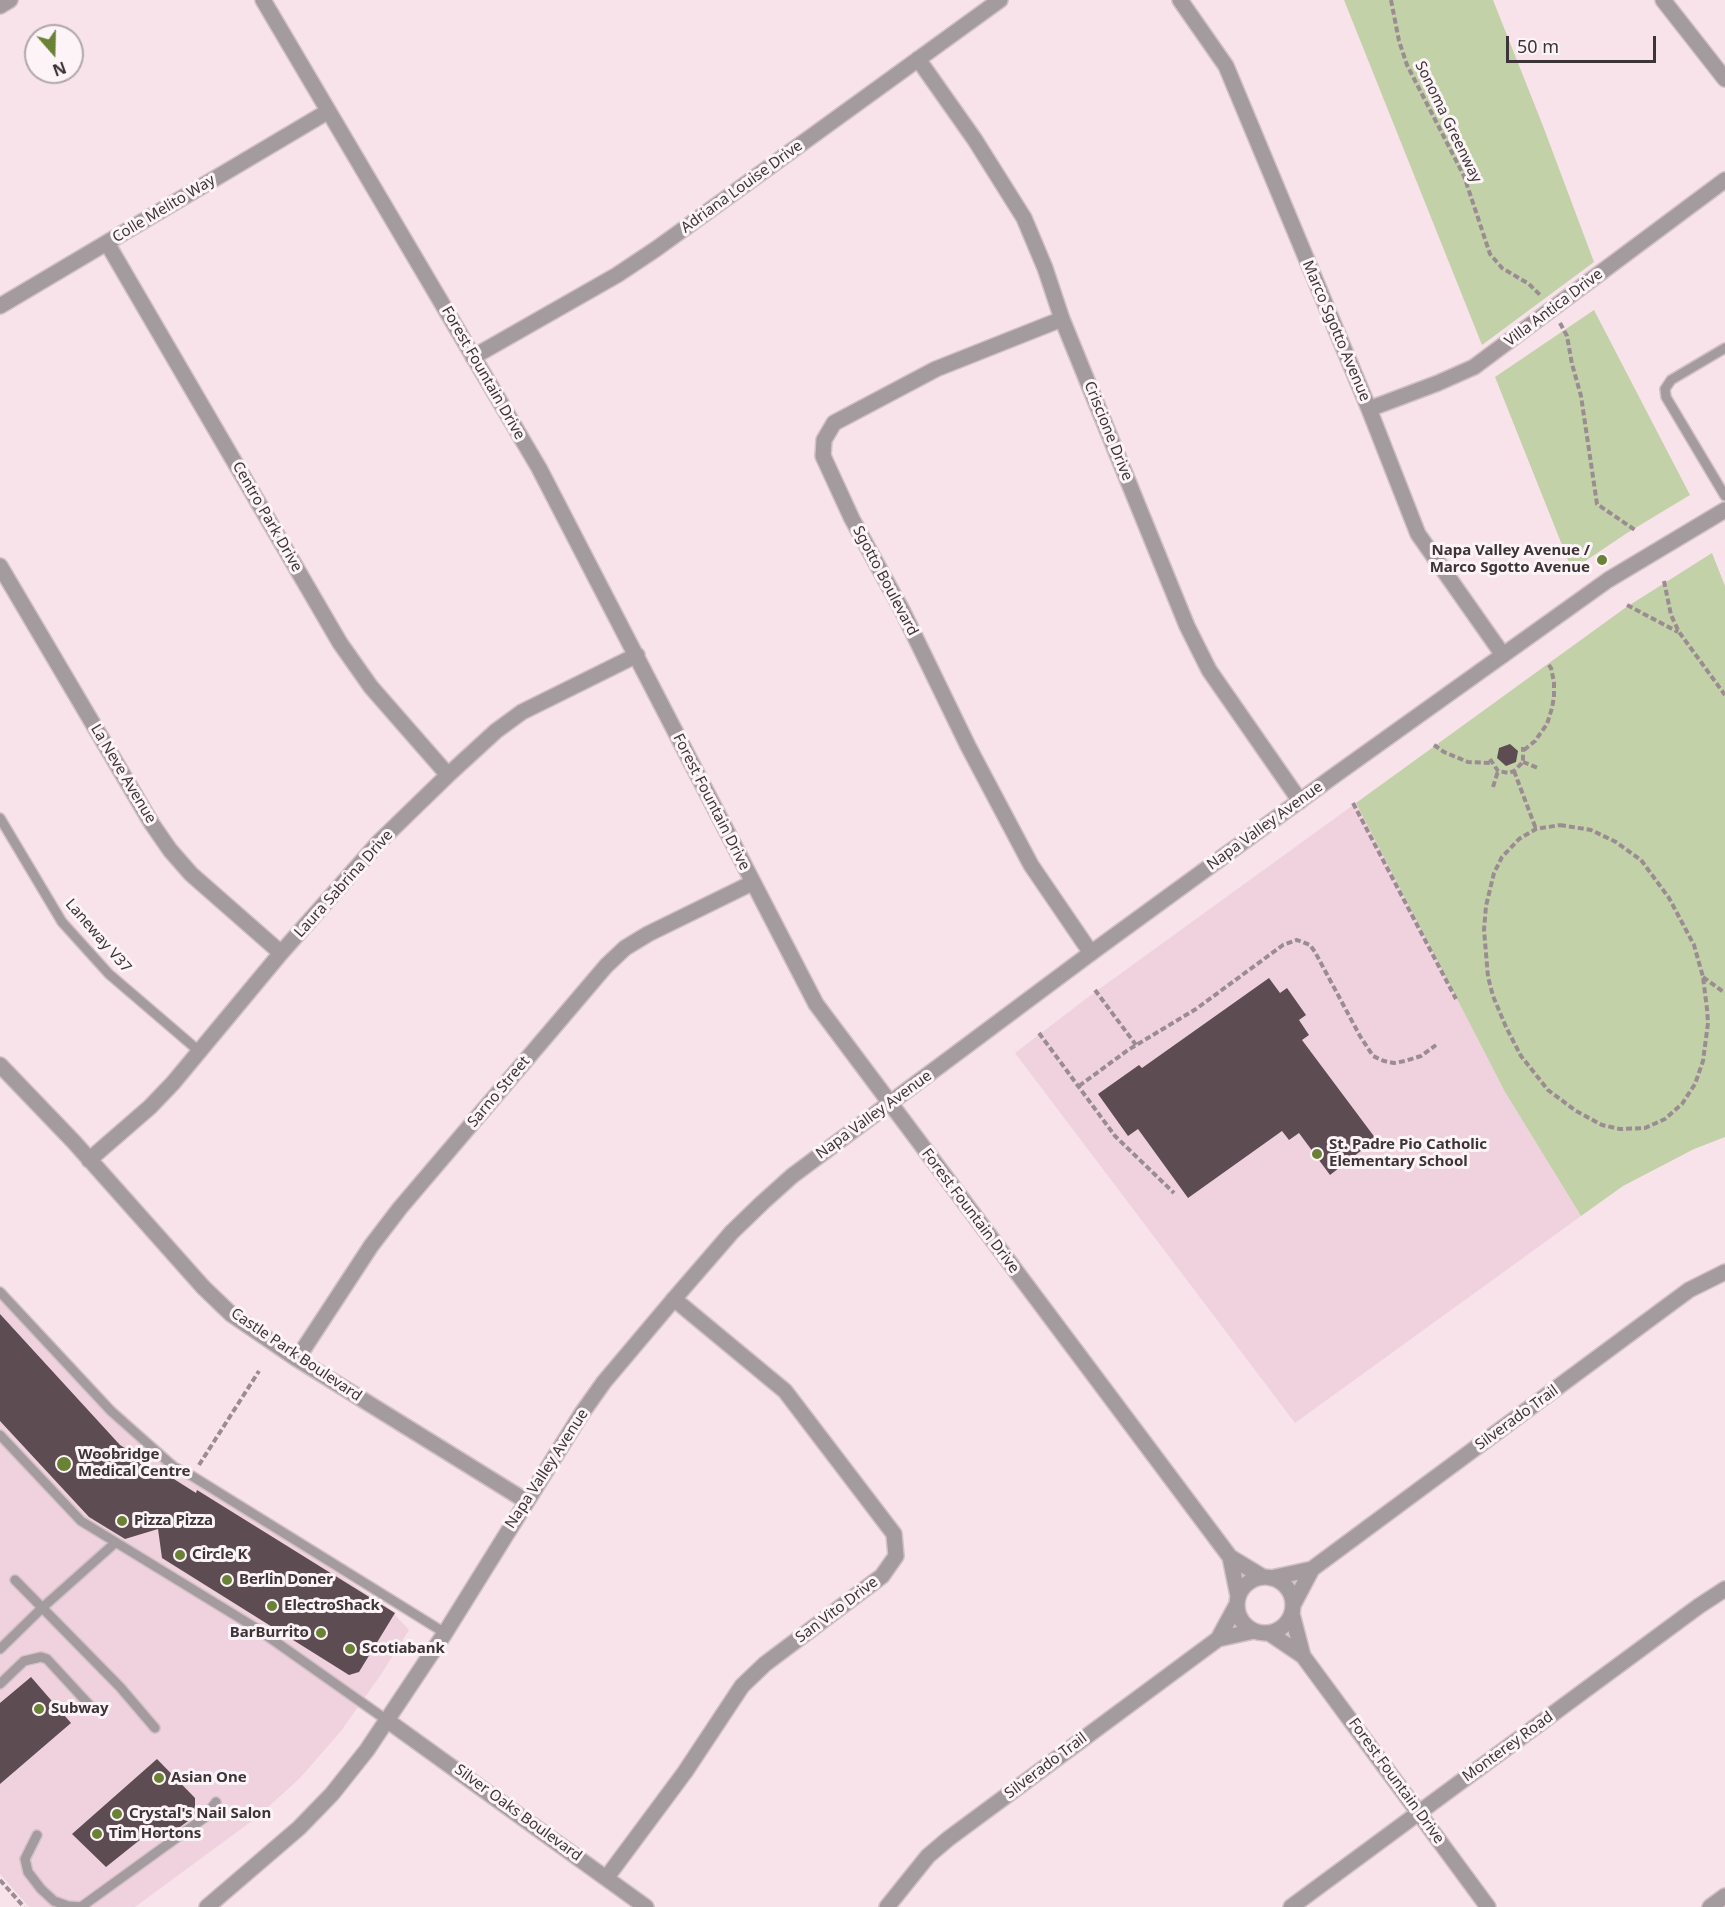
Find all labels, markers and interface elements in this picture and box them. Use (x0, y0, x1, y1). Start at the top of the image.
north arrow (24, 24, 84, 84)
scale bar (1509, 24, 1659, 62)
text: 50 m (1517, 34, 1559, 58)
text: N (50, 56, 69, 82)
street label: Sonoma Greenway (1411, 58, 1485, 186)
street label: Adriana Louise Drive (678, 137, 806, 237)
street label: Colle Melito Way (109, 171, 219, 247)
street label: Marco Sgotto Avenue (1298, 258, 1374, 404)
street label: Villa Antica Drive (1502, 265, 1606, 351)
street label: Forest Fountain Drive (437, 303, 529, 443)
street label: Criscione Drive (1080, 379, 1136, 483)
street label: Centro Park Drive (228, 459, 306, 575)
street label: Sgotto Boulevard (849, 523, 921, 639)
place label: Napa Valley Avenue / Marco Sgotto Avenue (1430, 542, 1590, 577)
marker: Napa Valley Avenue / Marco Sgotto Avenue (1595, 553, 1609, 567)
street label: La Neve Avenue (86, 721, 160, 827)
street label: Forest Fountain Drive (669, 731, 753, 873)
street label: Napa Valley Avenue (1204, 778, 1326, 874)
street label: Laura Sabrina Drive (291, 827, 397, 941)
street label: Laneway V37 (61, 896, 135, 976)
street label: Sarno Street (464, 1053, 534, 1131)
street label: Napa Valley Avenue (813, 1067, 935, 1163)
place label: St. Padre Pio Catholic Elementary School (1329, 1136, 1487, 1171)
street label: Forest Fountain Drive (917, 1145, 1023, 1277)
marker: St. Padre Pio Catholic Elementary School (1310, 1147, 1324, 1161)
street label: Castle Park Boulevard (227, 1305, 365, 1405)
street label: Silverado Trail (1472, 1382, 1562, 1454)
street label: Napa Valley Avenue (502, 1406, 592, 1532)
place label: Woobridge Medical Centre (78, 1446, 190, 1481)
marker: Woobridge Medical Centre (55, 1455, 73, 1473)
place label: Pizza Pizza (134, 1512, 213, 1530)
marker: Pizza Pizza (115, 1514, 129, 1528)
place label: Circle K (192, 1546, 248, 1564)
marker: Circle K (173, 1548, 187, 1562)
place label: Berlin Doner (239, 1571, 333, 1589)
marker: Berlin Doner (220, 1573, 234, 1587)
street label: San Vito Drive (792, 1573, 882, 1647)
place label: ElectroShack (284, 1597, 380, 1615)
marker: ElectroShack (265, 1599, 279, 1613)
place label: BarBurrito (230, 1624, 309, 1642)
marker: BarBurrito (314, 1626, 328, 1640)
place label: Scotiabank (362, 1640, 445, 1658)
marker: Scotiabank (343, 1642, 357, 1656)
place label: Subway (51, 1700, 109, 1718)
marker: Subway (32, 1702, 46, 1716)
street label: Monterey Road (1459, 1708, 1557, 1786)
street label: Forest Fountain Drive (1344, 1715, 1448, 1847)
street label: Silverado Trail (1001, 1729, 1091, 1803)
street label: Silver Oaks Boulevard (451, 1761, 585, 1865)
place label: Asian One (171, 1769, 247, 1787)
marker: Asian One (152, 1771, 166, 1785)
place label: Crystal's Nail Salon (129, 1805, 271, 1823)
marker: Crystal's Nail Salon (110, 1807, 124, 1821)
place label: Tim Hortons (109, 1825, 201, 1843)
marker: Tim Hortons (90, 1827, 104, 1841)

